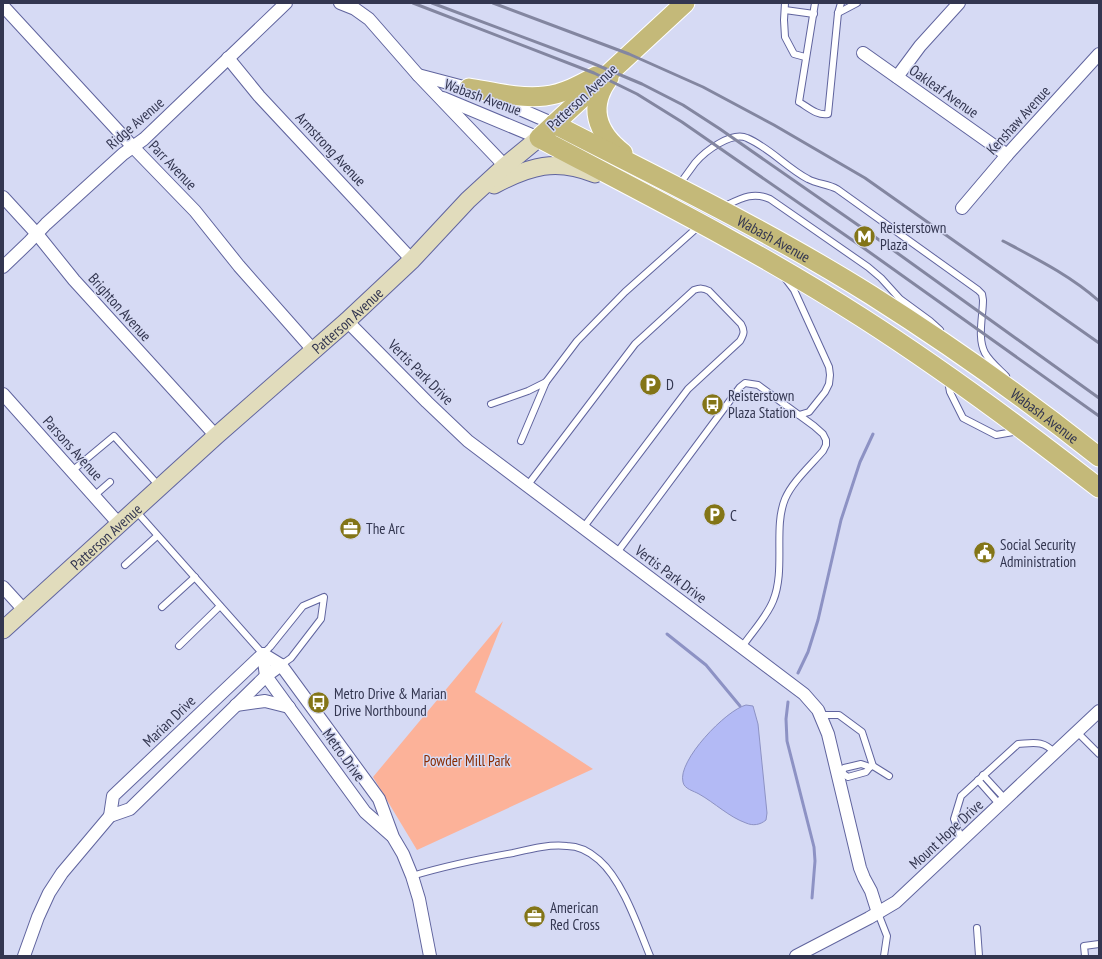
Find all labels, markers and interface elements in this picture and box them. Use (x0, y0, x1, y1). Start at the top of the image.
street label: Patterson Avenue (543, 59, 621, 135)
street label: Oakleaf Avenue (906, 60, 982, 122)
street label: Wabash Avenue (442, 74, 524, 120)
street label: Kenshaw Avenue (982, 81, 1054, 159)
street label: Ridge Avenue (102, 93, 168, 153)
street label: Armstrong Avenue (292, 108, 370, 190)
street label: Parr Avenue (145, 136, 201, 194)
street label: Wabash Avenue (734, 211, 814, 266)
place label: Reisterstown Plaza (880, 218, 946, 254)
metro station icon: Reisterstown Plaza (851, 223, 877, 249)
street label: Brighton Avenue (84, 269, 156, 345)
street label: Patterson Avenue (307, 283, 387, 357)
street label: Vertis Park Drive (384, 335, 458, 409)
parking icon: D (637, 371, 663, 397)
place label: D (666, 375, 674, 394)
street label: Wabash Avenue (1007, 384, 1083, 447)
place label: Reisterstown Plaza Station (728, 386, 796, 422)
bus stop icon: Reisterstown Plaza Station (699, 391, 725, 417)
street label: Parsons Avenue (39, 412, 107, 484)
street label: Patterson Avenue (66, 499, 145, 574)
parking icon: C (702, 502, 728, 528)
place label: C (730, 506, 737, 525)
office icon: The Arc (338, 515, 364, 541)
place label: The Arc (366, 519, 405, 538)
place label: Social Security Administration (1000, 535, 1076, 571)
street label: Vertis Park Drive (631, 540, 711, 607)
public building icon: Social Security Administration (972, 540, 998, 566)
place label: Metro Drive & Marian Drive Northbound (334, 684, 447, 720)
bus stop icon: Metro Drive & Marian Drive Northbound (306, 689, 332, 715)
street label: Marian Drive (139, 691, 199, 751)
street label: Metro Drive (318, 725, 370, 785)
park label: Powder Mill Park (424, 751, 511, 770)
street label: Mount Hope Drive (905, 795, 987, 873)
place label: American Red Cross (550, 898, 600, 934)
office icon: American Red Cross (521, 903, 547, 929)

